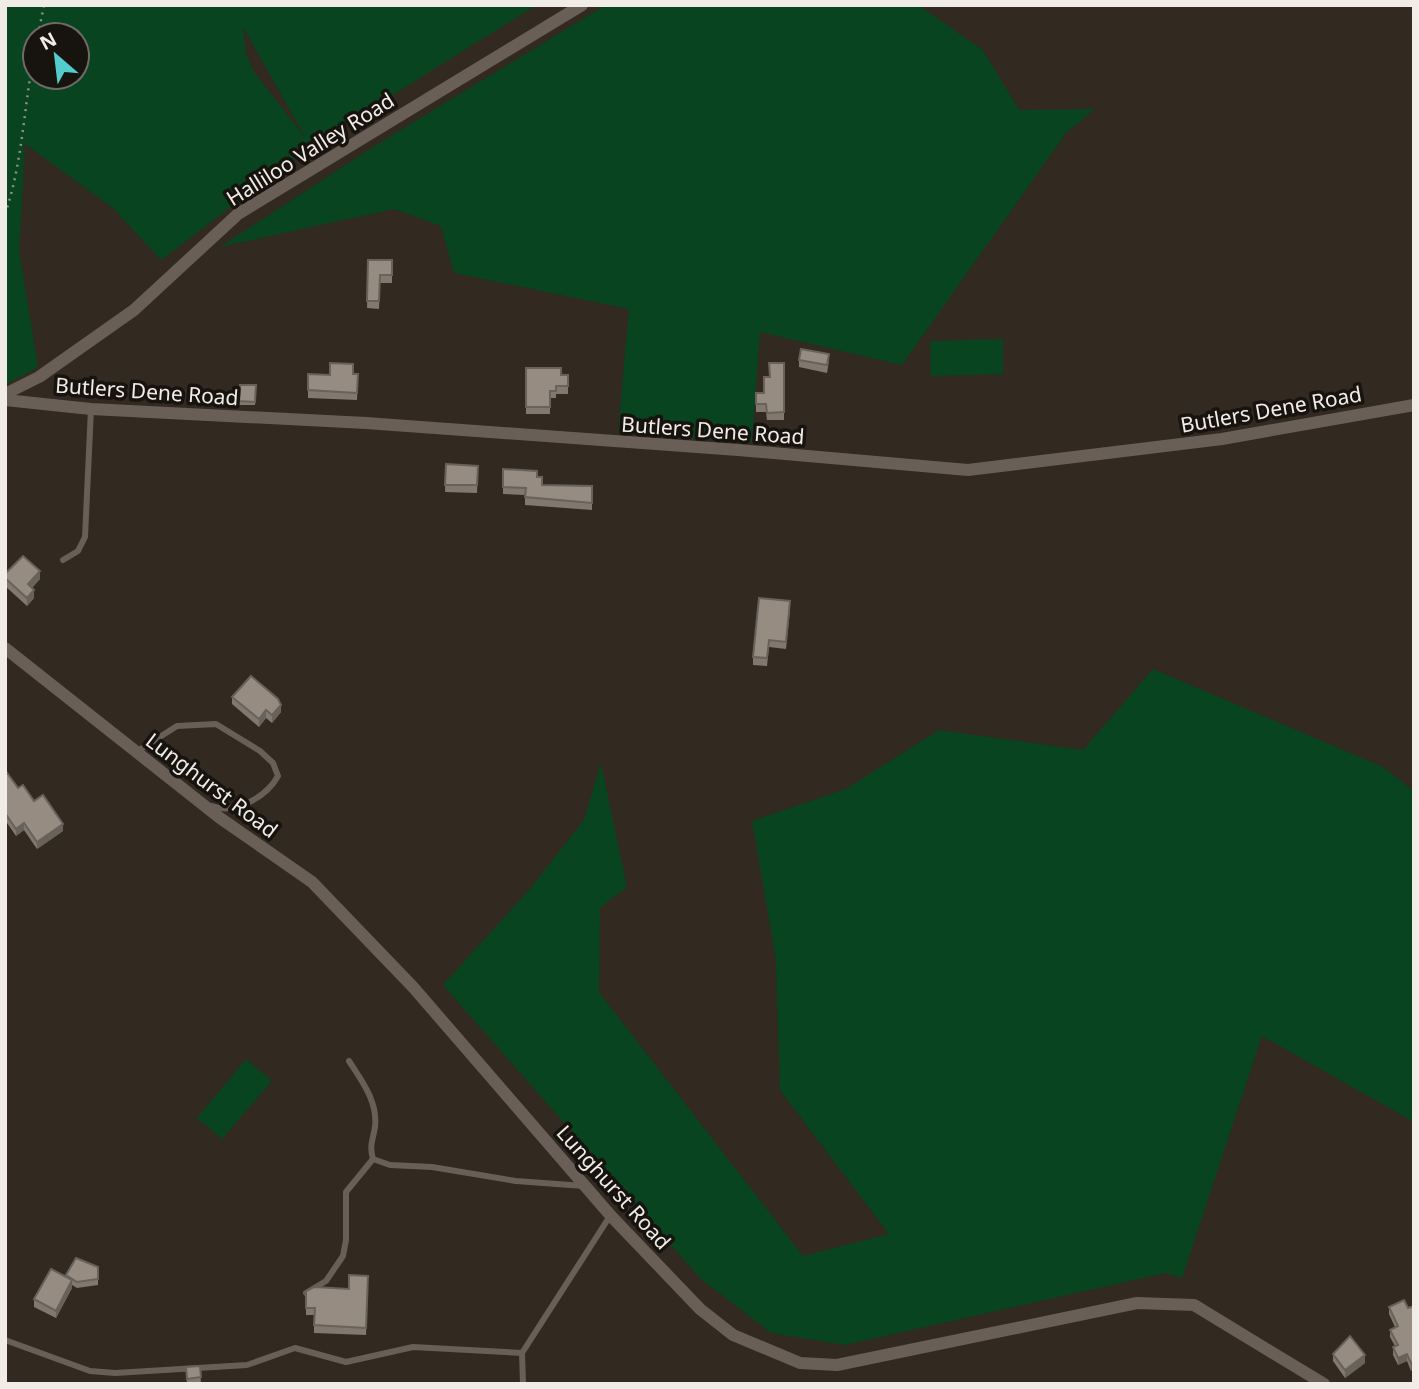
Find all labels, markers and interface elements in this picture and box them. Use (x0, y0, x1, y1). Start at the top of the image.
north arrow (21, 21, 91, 91)
text: N (35, 26, 61, 56)
street label: Halliloo Valley Road (221, 86, 399, 212)
street label: Butlers Dene Road (54, 371, 240, 411)
street label: Butlers Dene Road (1178, 379, 1364, 439)
street label: Butlers Dene Road (620, 410, 806, 450)
street label: Lunghurst Road (140, 726, 284, 844)
street label: Lunghurst Road (551, 1119, 677, 1255)

